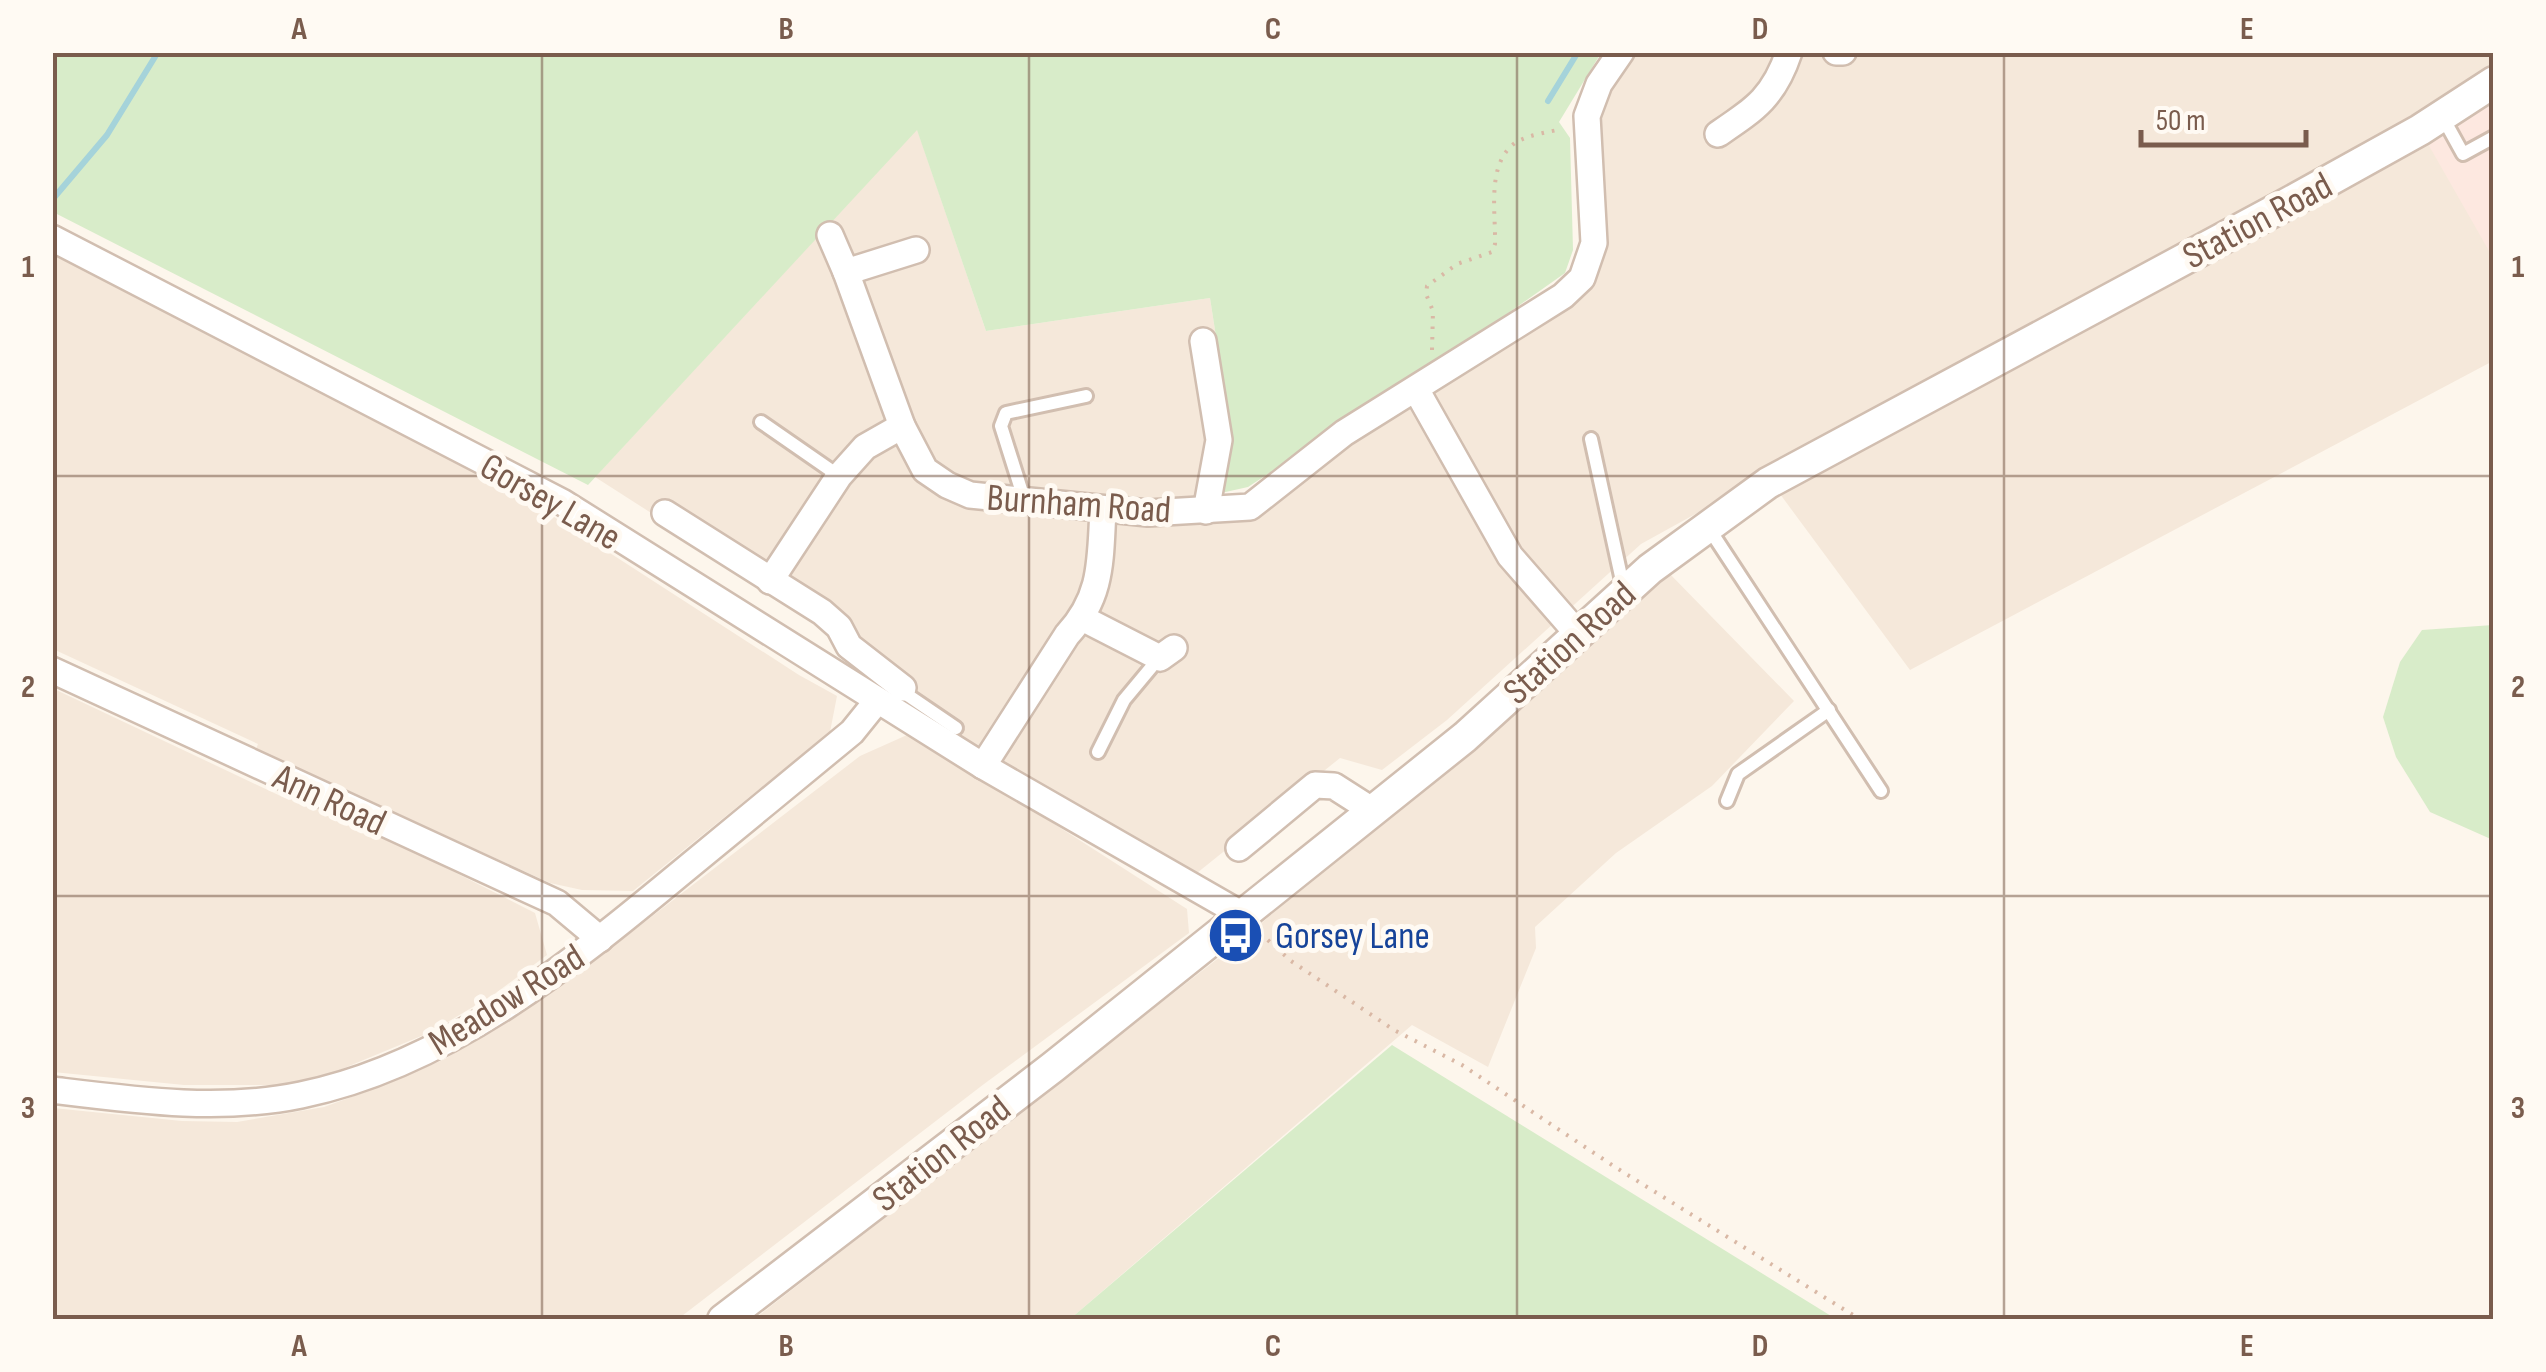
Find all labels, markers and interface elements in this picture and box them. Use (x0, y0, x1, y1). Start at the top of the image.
text: A (290, 10, 307, 49)
text: B (778, 10, 794, 49)
text: C (1265, 10, 1281, 49)
text: D (1752, 10, 1768, 49)
text: E (2240, 10, 2254, 49)
scale bar (2141, 85, 2306, 147)
text: 50 m (2156, 103, 2205, 139)
street label: Station Road (2175, 163, 2340, 279)
text: 1 (22, 248, 35, 287)
text: 1 (2512, 248, 2525, 287)
street label: Gorsey Lane (472, 444, 629, 560)
street label: Burnham Road (985, 476, 1173, 533)
street label: Station Road (1495, 572, 1645, 714)
text: 2 (21, 668, 35, 707)
text: 2 (2511, 668, 2525, 707)
street label: Ann Road (265, 754, 393, 846)
bus stop icon: Gorsey Lane (1206, 905, 1266, 965)
place label: Gorsey Lane (1275, 914, 1430, 959)
street label: Meadow Road (421, 935, 593, 1066)
street label: Station Road (864, 1086, 1020, 1222)
text: 3 (21, 1089, 35, 1128)
text: 3 (2511, 1089, 2525, 1128)
text: A (290, 1327, 307, 1366)
text: B (778, 1327, 794, 1366)
text: C (1265, 1327, 1281, 1366)
text: D (1752, 1327, 1768, 1366)
text: E (2240, 1327, 2254, 1366)

